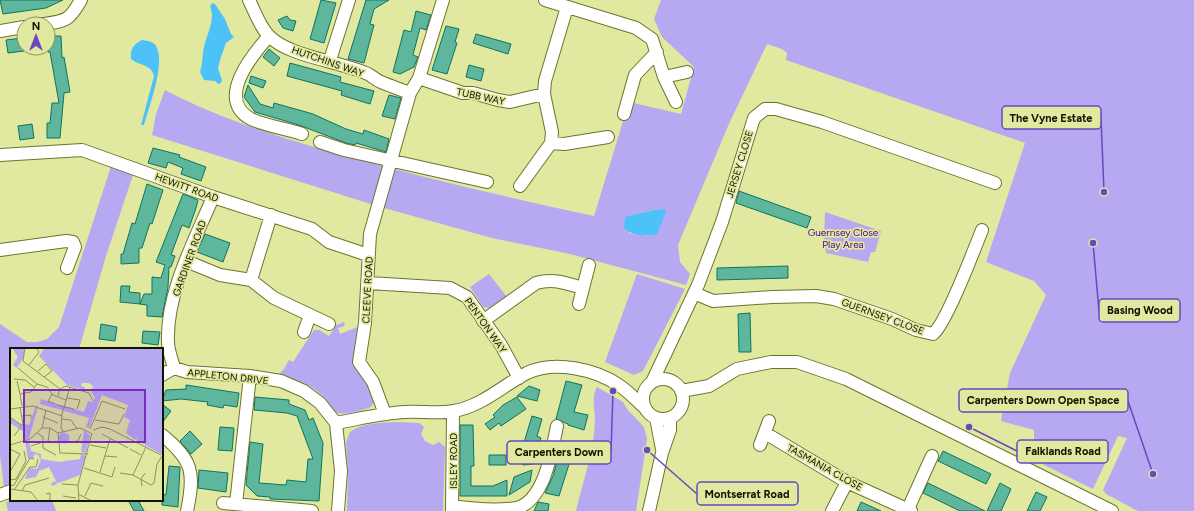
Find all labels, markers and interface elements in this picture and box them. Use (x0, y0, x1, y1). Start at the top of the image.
north arrow (16, 16, 56, 56)
text: N (32, 20, 40, 33)
street label: HUTCHINS WAY (290, 43, 366, 80)
street label: TUBB WAY (455, 85, 506, 108)
callout: The Vyne Estate (1002, 106, 1101, 129)
text: The Vyne Estate (1010, 112, 1092, 125)
street label: JERSEY CLOSE (723, 129, 756, 199)
street label: HEWITT ROAD (153, 170, 221, 205)
street label: GARDINER ROAD (170, 218, 209, 298)
park label: Guernsey Close Play Area (808, 226, 879, 251)
street label: CLEEVE ROAD (359, 256, 376, 324)
street label: PENTON WAY (462, 295, 510, 356)
street label: GUERNSEY CLOSE (840, 295, 926, 338)
callout: Basing Wood (1099, 299, 1180, 322)
text: Basing Wood (1107, 304, 1173, 317)
inset map (10, 348, 163, 501)
street label: APPLETON DRIVE (187, 366, 269, 387)
callout: Carpenters Down Open Space (959, 389, 1128, 412)
text: Carpenters Down Open Space (967, 394, 1119, 407)
street label: ISLEY ROAD (447, 433, 460, 489)
callout: Falklands Road (1017, 440, 1108, 463)
callout: Carpenters Down (507, 441, 611, 464)
street label: TASMANIA CLOSE (785, 441, 865, 494)
text: Falklands Road (1025, 445, 1101, 458)
text: Carpenters Down (515, 446, 603, 459)
callout: Montserrat Road (697, 482, 798, 505)
text: Montserrat Road (705, 488, 789, 501)

